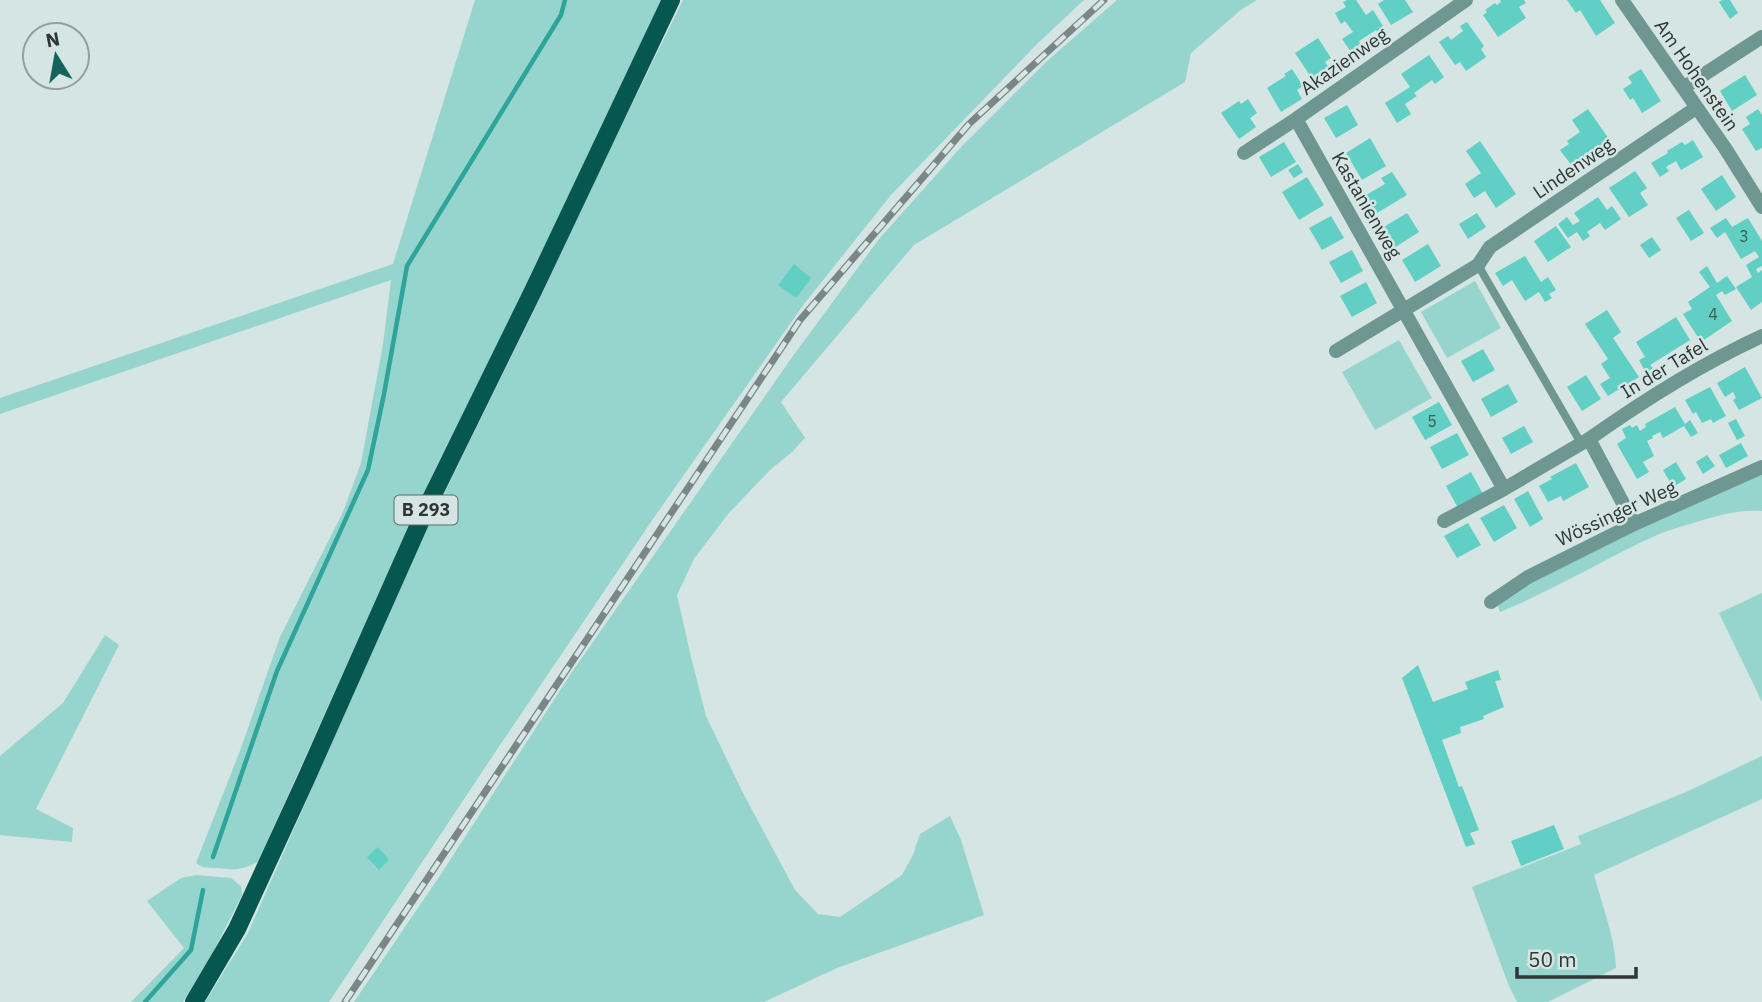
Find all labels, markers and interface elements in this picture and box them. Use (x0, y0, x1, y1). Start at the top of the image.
street label: Am Hohenstein (1650, 14, 1744, 136)
north arrow (21, 21, 91, 91)
street label: Akazienweg (1295, 22, 1393, 100)
text: N (44, 26, 62, 52)
street label: Lindenweg (1528, 132, 1618, 204)
street label: Kastanienweg (1327, 147, 1407, 263)
house number: 3 (1739, 226, 1749, 246)
house number: 4 (1708, 304, 1718, 324)
street label: In der Tafel (1616, 333, 1712, 403)
house number: 5 (1427, 411, 1437, 431)
street label: Wössinger Weg (1552, 475, 1680, 551)
road number: B 293 (394, 496, 458, 524)
scale bar (1517, 936, 1636, 980)
text: 50 m (1528, 945, 1577, 973)

